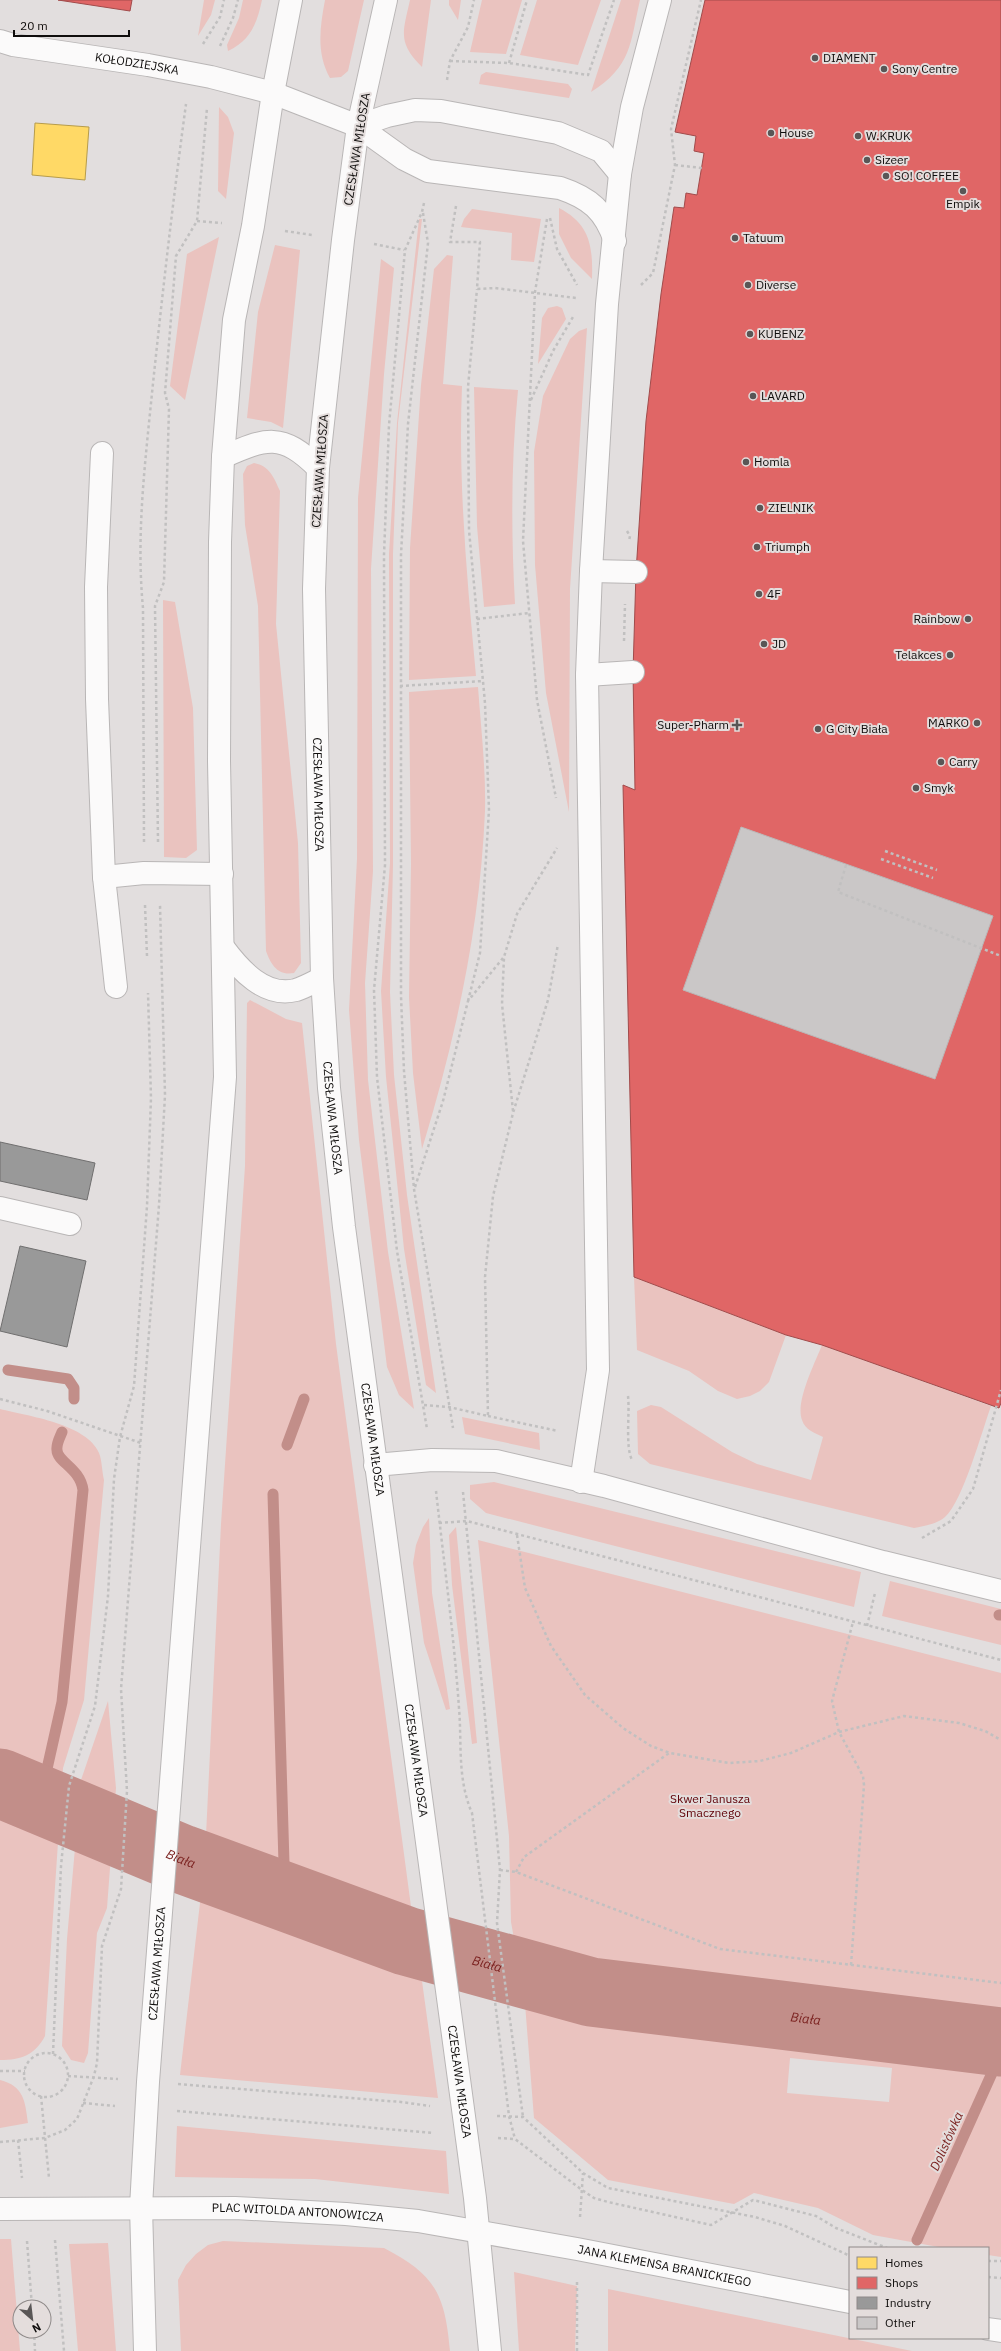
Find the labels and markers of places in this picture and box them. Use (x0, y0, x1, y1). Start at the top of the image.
place label: DIAMENT (823, 50, 876, 65)
marker: DIAMENT (810, 53, 820, 63)
place label: Sony Centre (892, 61, 958, 76)
marker: Sony Centre (879, 64, 889, 74)
place label: House (779, 125, 814, 140)
marker: House (766, 128, 776, 138)
place label: W.KRUK (866, 128, 911, 143)
marker: W.KRUK (853, 131, 863, 141)
place label: Sizeer (875, 152, 909, 167)
marker: Sizeer (862, 155, 872, 165)
place label: SO! COFFEE (894, 168, 959, 183)
marker: SO! COFFEE (881, 171, 891, 181)
marker: Empik (958, 186, 968, 196)
place label: Empik (946, 196, 981, 211)
place label: Tatuum (743, 230, 784, 245)
marker: Tatuum (730, 233, 740, 243)
place label: Diverse (756, 277, 797, 292)
marker: Diverse (743, 280, 753, 290)
place label: KUBENZ (758, 326, 804, 341)
marker: KUBENZ (745, 329, 755, 339)
place label: LAVARD (761, 388, 805, 403)
marker: LAVARD (748, 391, 758, 401)
place label: Homla (754, 454, 790, 469)
marker: Homla (741, 457, 751, 467)
place label: ZIELNIK (768, 500, 814, 515)
marker: ZIELNIK (755, 503, 765, 513)
place label: Triumph (765, 539, 810, 554)
marker: Triumph (752, 542, 762, 552)
place label: 4F (767, 586, 781, 601)
marker: 4F (754, 589, 764, 599)
place label: Rainbow (913, 611, 960, 626)
marker: Rainbow (963, 614, 973, 624)
place label: JD (772, 636, 786, 651)
marker: JD (759, 639, 769, 649)
place label: Telakces (895, 647, 942, 662)
marker: Telakces (945, 650, 955, 660)
place label: MARKO (928, 715, 969, 730)
place label: Super-Pharm (657, 717, 729, 732)
marker: MARKO (972, 718, 982, 728)
marker: Super-Pharm (732, 720, 742, 730)
place label: G City Biała (826, 721, 888, 736)
marker: G City Biała (813, 724, 823, 734)
place label: Carry (949, 754, 978, 769)
marker: Carry (936, 757, 946, 767)
place label: Smyk (924, 780, 954, 795)
marker: Smyk (911, 783, 921, 793)

